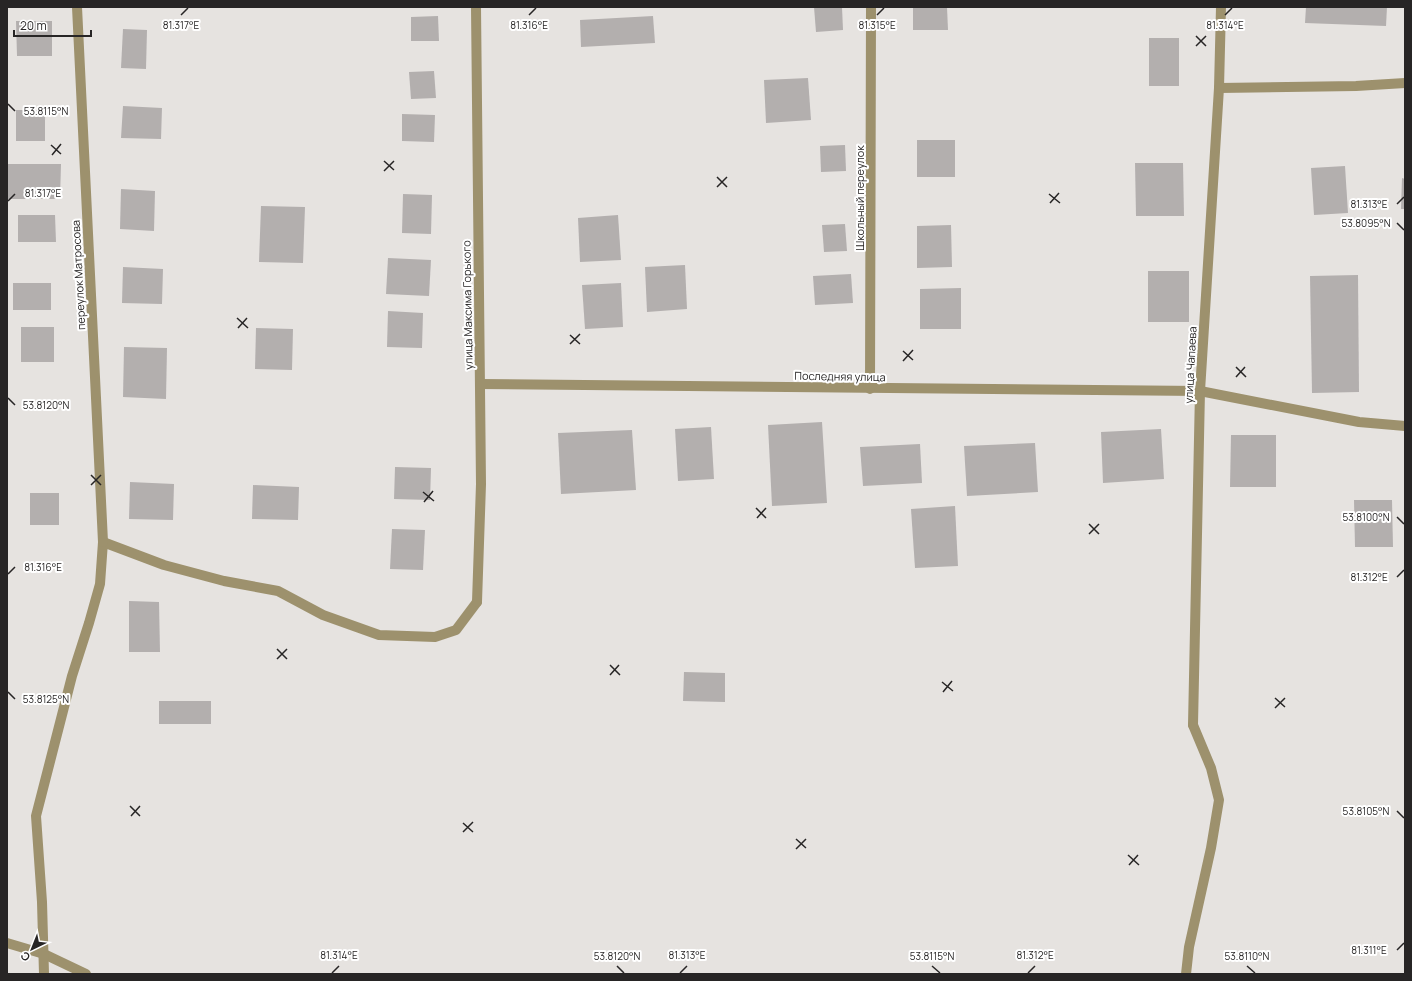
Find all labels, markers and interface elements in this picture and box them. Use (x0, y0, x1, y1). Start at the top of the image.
scale bar (14, 12, 91, 38)
text: 20 m (20, 17, 47, 34)
text: 81.317°E (163, 18, 200, 32)
text: 81.316°E (510, 18, 548, 32)
text: 81.315°E (858, 18, 896, 32)
text: 81.314°E (1206, 18, 1244, 32)
text: 53.8115°N (24, 104, 68, 118)
street label: Школьный переулок (852, 145, 867, 251)
text: 81.317°E (25, 186, 62, 200)
text: 81.313°E (1350, 197, 1388, 211)
text: 53.8095°N (1341, 216, 1391, 230)
street label: переулок Матросова (68, 220, 88, 330)
street label: улица Максима Горького (458, 240, 476, 370)
street label: улица Чапаева (1180, 326, 1200, 404)
street label: Последняя улица (794, 368, 886, 384)
text: 53.8120°N (23, 398, 69, 412)
text: 53.8100°N (1342, 510, 1390, 524)
text: 81.316°E (24, 560, 62, 574)
text: 81.312°E (1350, 570, 1388, 584)
text: 53.8125°N (23, 692, 69, 706)
text: 53.8105°N (1343, 804, 1390, 818)
north arrow (12, 929, 52, 969)
text: 81.311°E (1351, 943, 1387, 957)
text: С (17, 948, 33, 965)
text: 81.314°E (320, 948, 358, 962)
text: 81.313°E (668, 948, 706, 962)
text: 81.312°E (1016, 948, 1054, 962)
text: 53.8120°N (594, 949, 640, 963)
text: 53.8115°N (910, 949, 954, 963)
text: 53.8110°N (1225, 949, 1270, 963)

